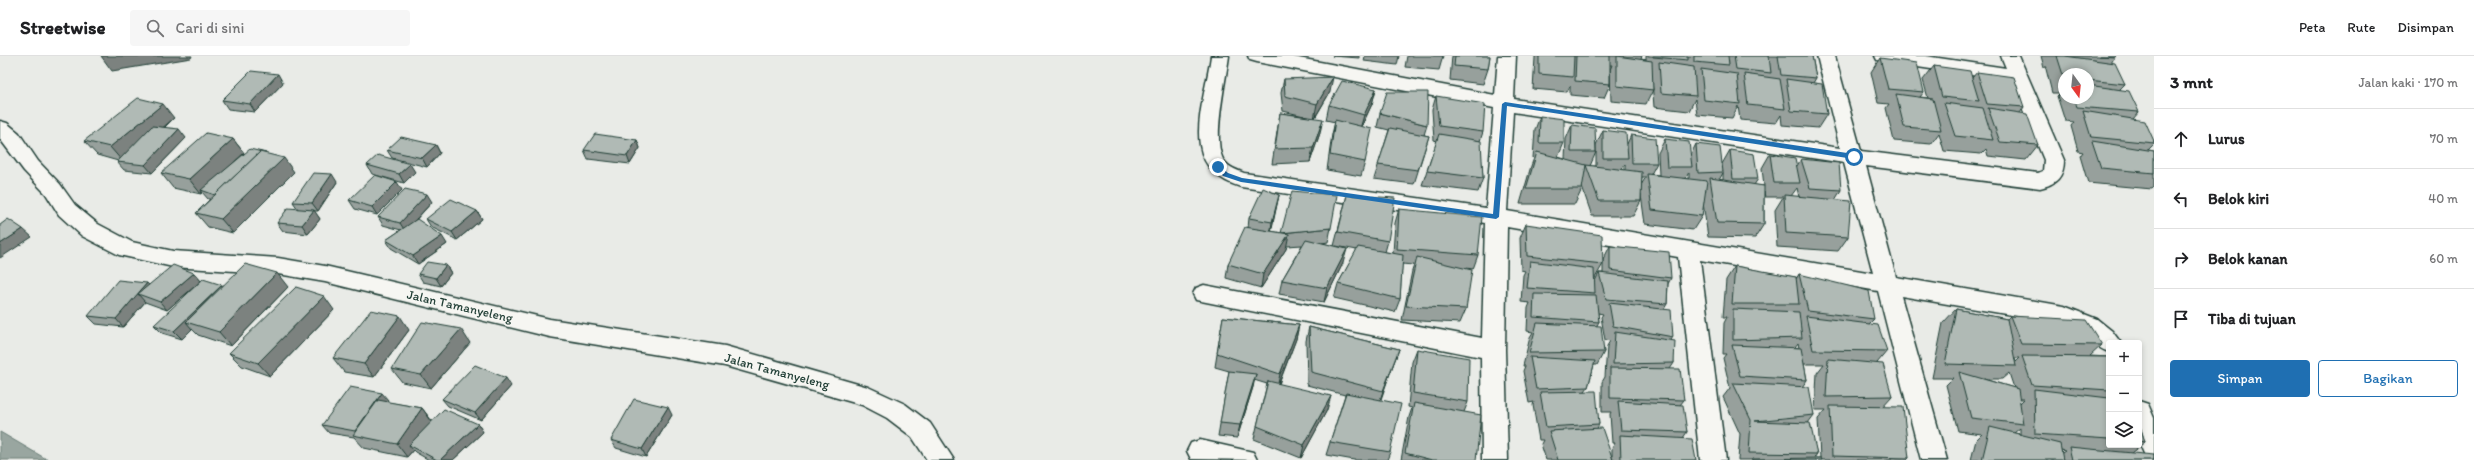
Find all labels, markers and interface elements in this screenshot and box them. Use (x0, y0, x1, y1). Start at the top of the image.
search box (130, 10, 410, 46)
text: Streetwise (20, 16, 106, 39)
icon: search (144, 17, 166, 39)
text: Cari di sini (176, 19, 244, 37)
text: Peta (2299, 19, 2325, 36)
text: Rute (2347, 19, 2375, 36)
text: Disimpan (2397, 19, 2454, 36)
north arrow (2058, 68, 2094, 104)
text: 3 mnt (2170, 72, 2213, 92)
text: Jalan kaki · 170 m (2358, 75, 2458, 90)
icon: ahead (2170, 128, 2192, 150)
text: Lurus (2208, 130, 2245, 148)
text: 70 m (2430, 131, 2458, 146)
route start (1845, 148, 1863, 166)
route end (1209, 158, 1227, 176)
icon: left (2170, 188, 2192, 210)
text: Belok kiri (2208, 190, 2269, 208)
text: 40 m (2428, 191, 2458, 206)
icon: right (2170, 248, 2192, 270)
text: Belok kanan (2208, 250, 2288, 268)
text: 60 m (2429, 251, 2458, 266)
street label: Jalan Tamanyeleng (406, 287, 515, 326)
icon: arrive (2170, 308, 2192, 330)
text: Tiba di tujuan (2208, 310, 2296, 328)
map controls (2106, 340, 2142, 448)
button: + (2106, 340, 2142, 376)
street label: Jalan Tamanyeleng (723, 350, 832, 392)
button: Simpan (2170, 360, 2310, 397)
button: Bagikan (2318, 360, 2458, 397)
button: − (2106, 376, 2142, 412)
button: layers (2106, 412, 2142, 448)

